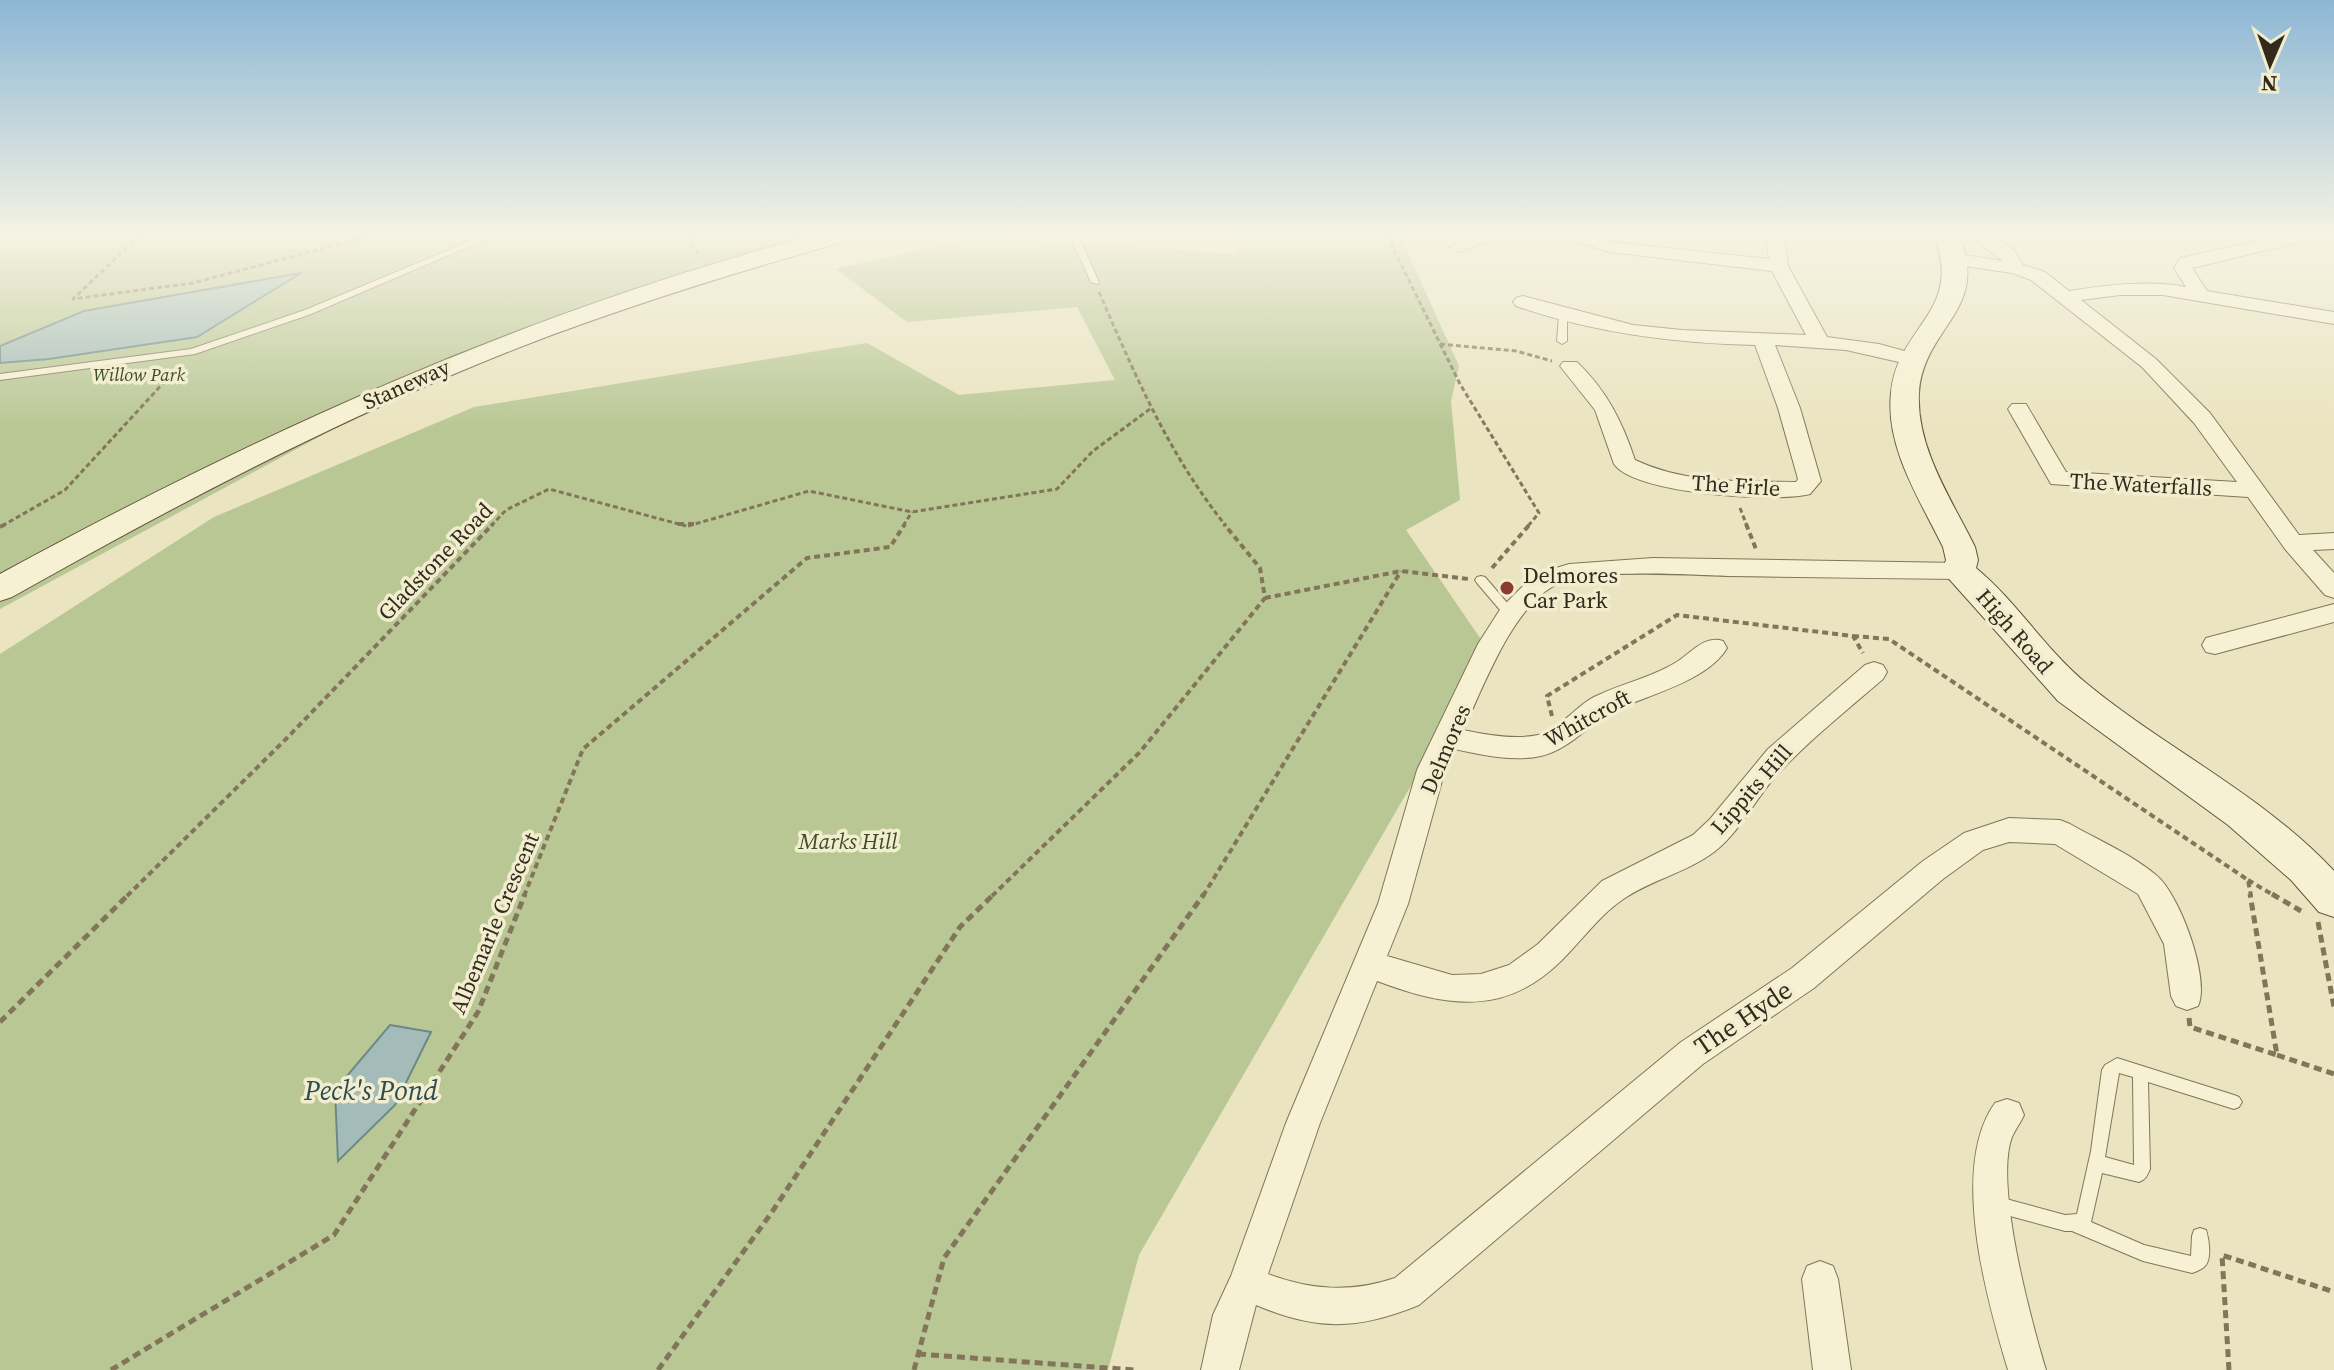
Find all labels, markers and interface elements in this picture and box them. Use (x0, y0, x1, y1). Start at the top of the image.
north arrow (2230, 24, 2310, 104)
text: N (2261, 69, 2278, 99)
street label: Staneway (358, 351, 455, 416)
park label: Willow Park (93, 362, 185, 387)
street label: The Waterfalls (2069, 465, 2213, 503)
street label: The Firle (1691, 467, 1781, 503)
street label: Gladstone Road (371, 495, 499, 627)
place label: Delmores Car Park (1523, 560, 1618, 615)
marker: Delmores Car Park (1498, 579, 1516, 597)
street label: High Road (1970, 582, 2061, 680)
street label: Whitcroft (1539, 682, 1636, 754)
street label: Delmores (1413, 699, 1477, 799)
street label: Lippits Hill (1704, 738, 1798, 840)
park label: Marks Hill (798, 826, 898, 856)
street label: Albemarle Crescent (442, 827, 546, 1018)
street label: The Hyde (1687, 972, 1799, 1064)
water label: Peck's Pond (303, 1071, 438, 1109)

